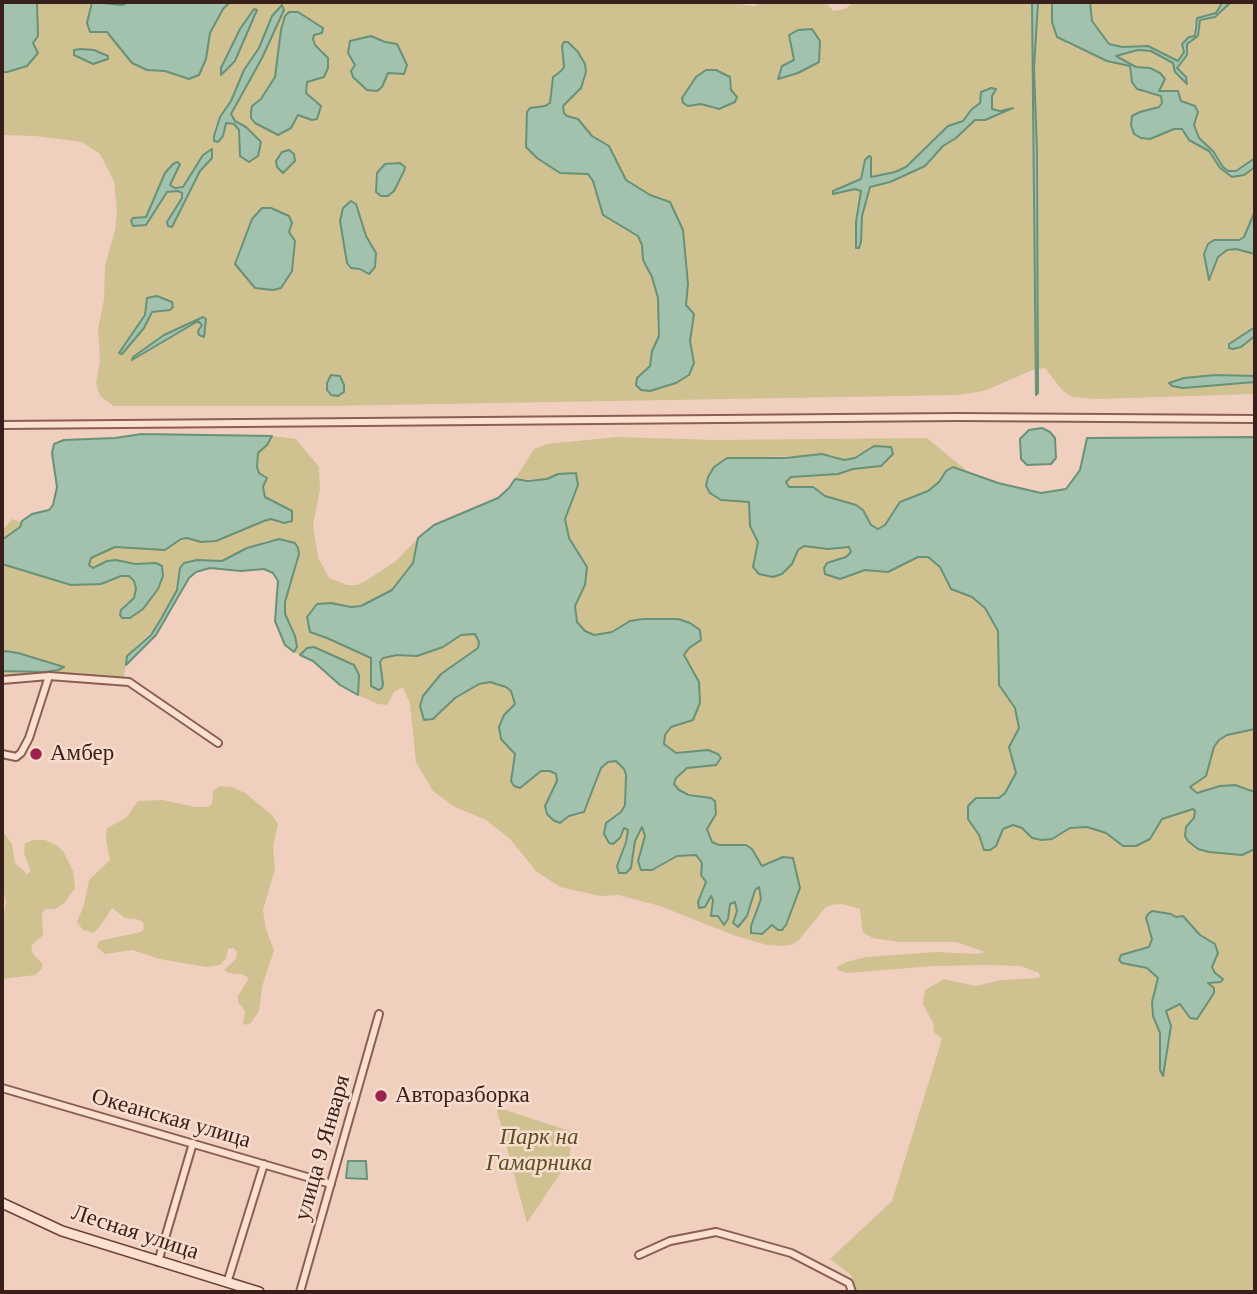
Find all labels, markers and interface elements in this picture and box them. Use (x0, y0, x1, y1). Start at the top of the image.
place label: Амбер (50, 740, 114, 768)
marker: Амбер (28, 746, 44, 762)
street label: улица 9 Января (289, 1072, 357, 1224)
place label: Авторазборка (395, 1082, 530, 1110)
street label: Океанская улица (88, 1083, 254, 1155)
marker: Авторазборка (373, 1088, 389, 1104)
park label: Парк на Гамарника (486, 1124, 592, 1178)
street label: Лесная улица (68, 1199, 202, 1267)

